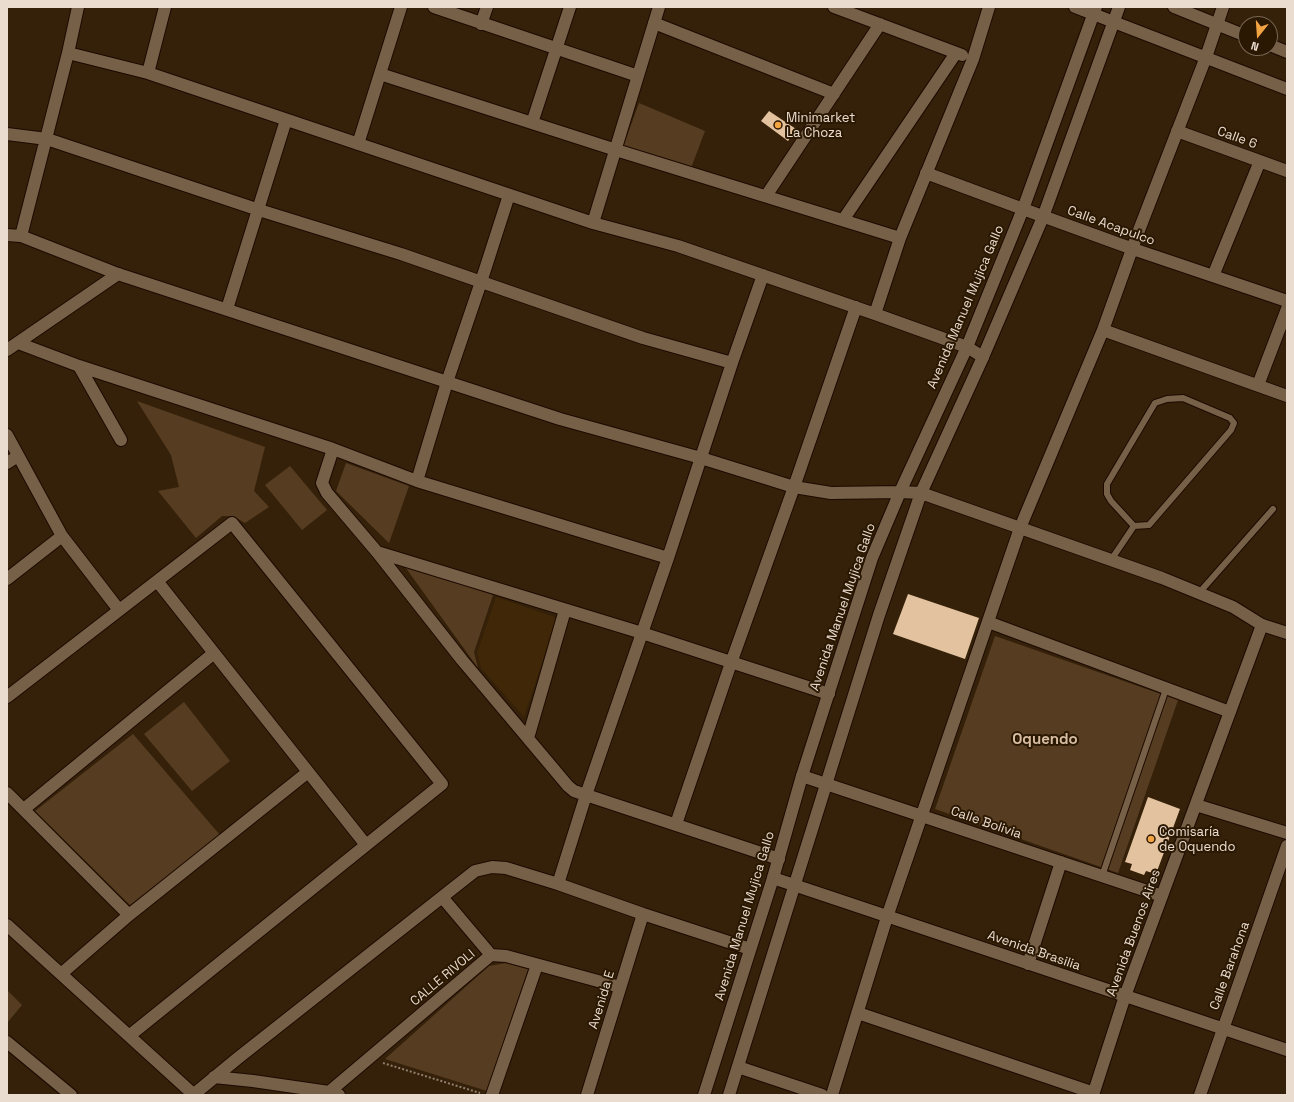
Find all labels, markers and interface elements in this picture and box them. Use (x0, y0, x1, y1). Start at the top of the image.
north arrow (1238, 16, 1278, 56)
text: N (1249, 39, 1260, 54)
place label: Minimarket La Choza (786, 110, 855, 141)
marker: Minimarket La Choza (773, 120, 783, 130)
street label: Calle 6 (1215, 124, 1259, 152)
street label: Calle Acapulco (1065, 203, 1157, 249)
street label: Avenida Manuel Mujica Gallo (924, 223, 1008, 391)
street label: Avenida Manuel Mujica Gallo (807, 521, 879, 693)
district label: Oquendo (1012, 731, 1078, 749)
street label: Calle Bolivia (949, 804, 1023, 842)
place label: Comisaría de Oquendo (1159, 824, 1236, 855)
street label: Avenida Manuel Mujica Gallo (712, 829, 778, 1003)
marker: Comisaría de Oquendo (1146, 834, 1156, 844)
street label: Avenida Buenos Aires (1104, 867, 1164, 999)
street label: Calle Barahona (1207, 920, 1253, 1012)
street label: Avenida Brasilia (985, 928, 1083, 974)
street label: CALLE RIVOLI (408, 946, 478, 1010)
street label: Avenida E (586, 969, 618, 1031)

